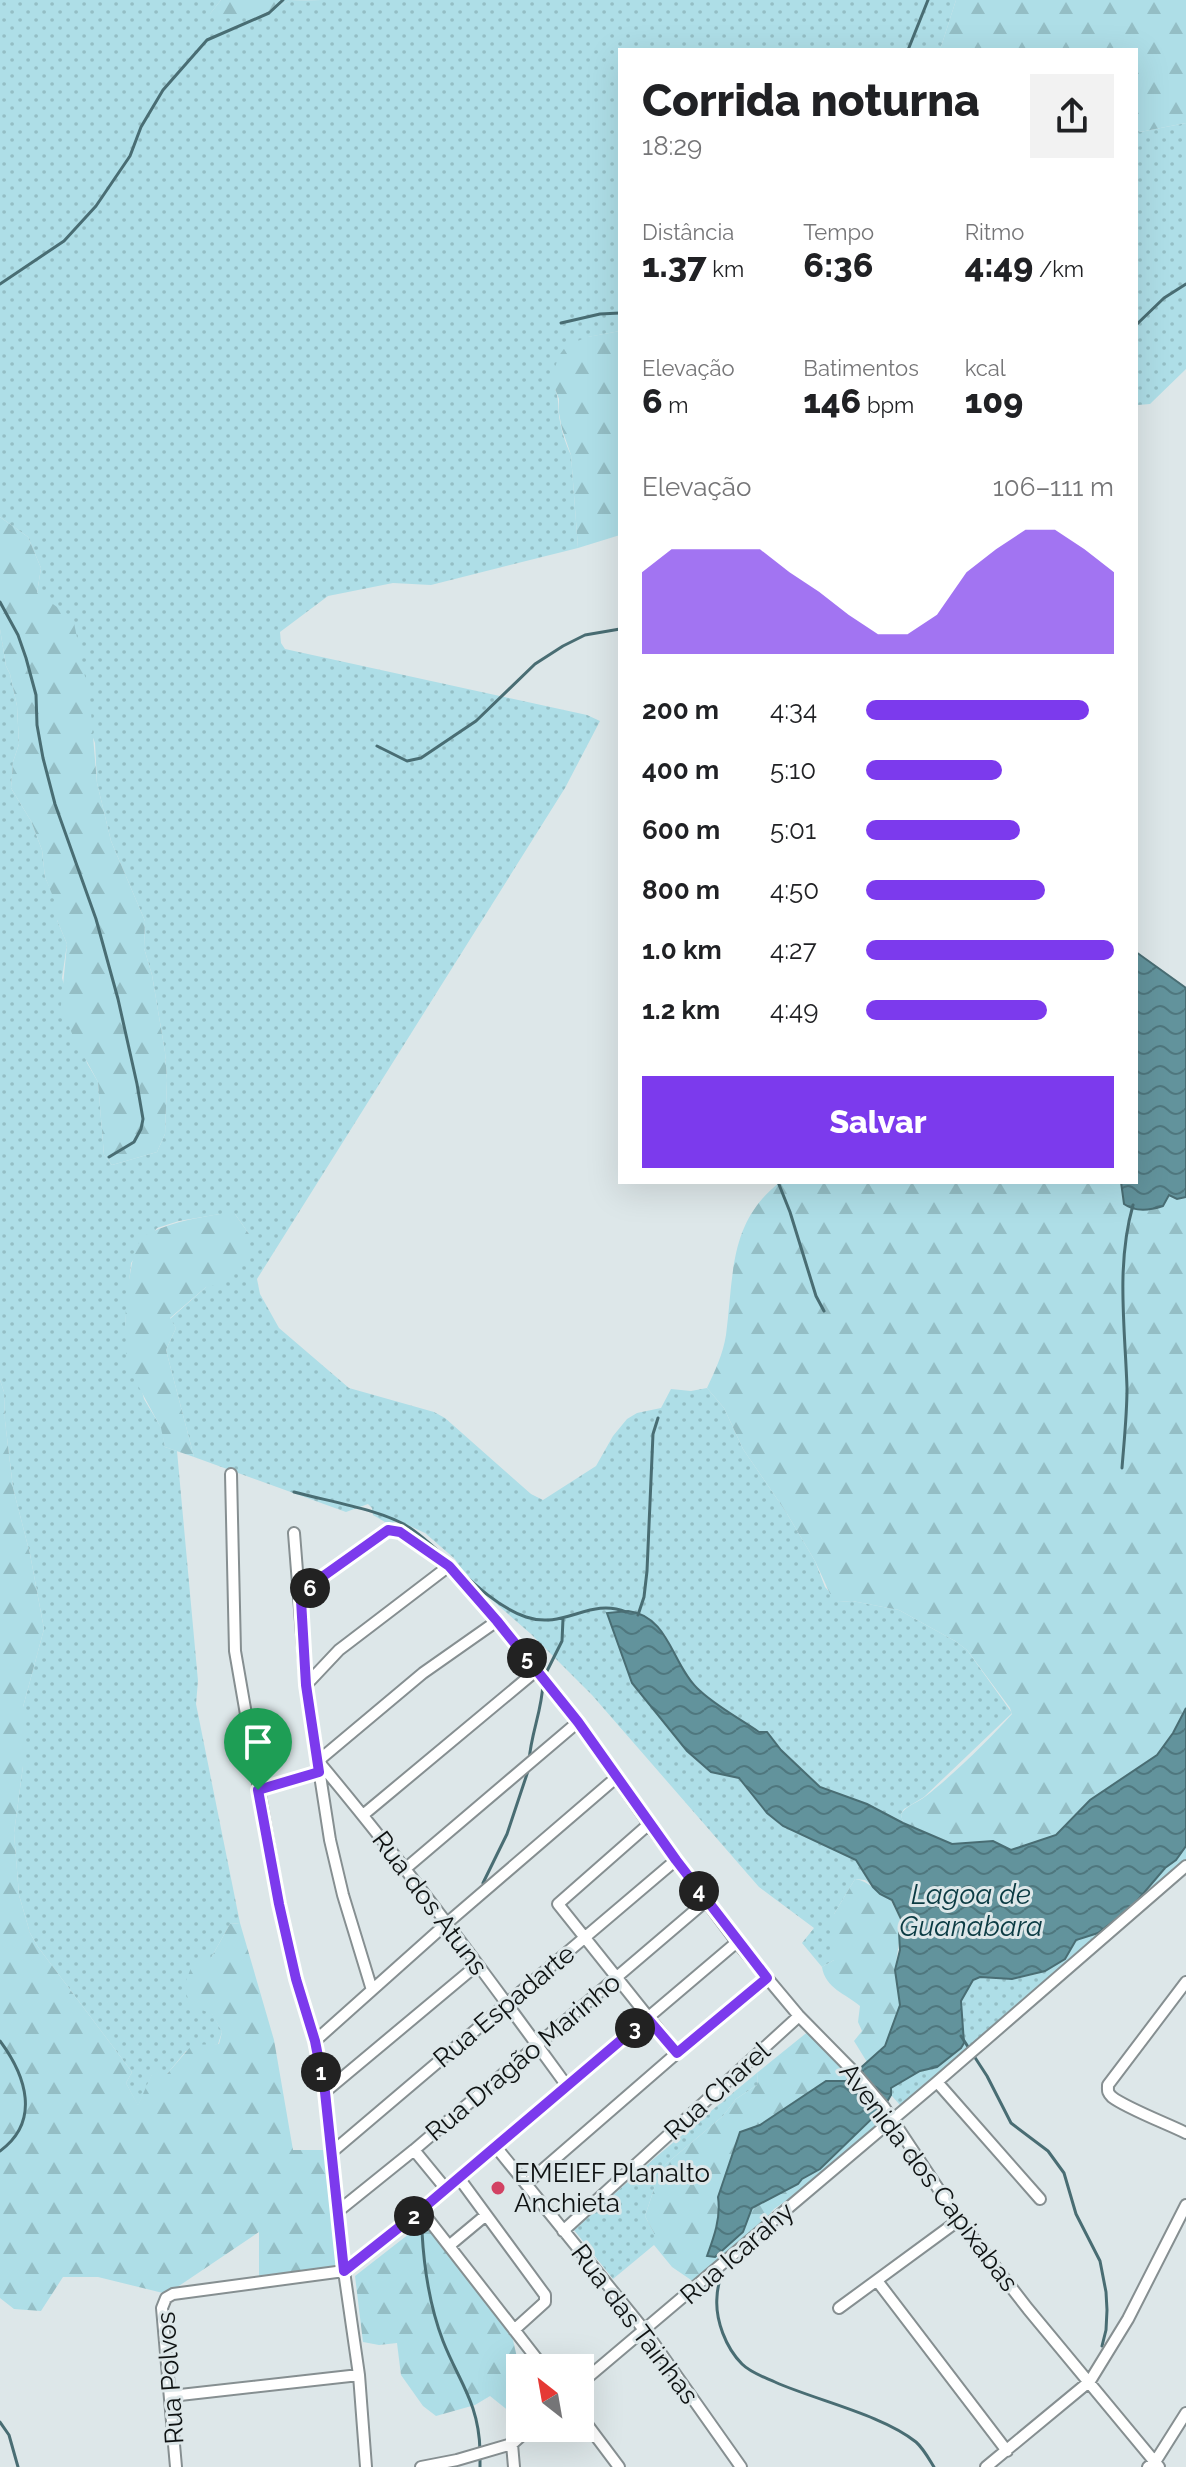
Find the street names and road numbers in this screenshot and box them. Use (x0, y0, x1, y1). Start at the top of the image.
street label: Rua dos Atuns (366, 1825, 494, 1981)
street label: Rua Espadarte (427, 1938, 581, 2074)
street label: Rua Dragão Marinho (420, 1967, 626, 2147)
street label: Rua Charel (658, 2035, 776, 2146)
street label: Avenida dos Capixabas (833, 2057, 1025, 2297)
street label: Rua Icarahy (674, 2196, 800, 2310)
street label: Rua das Tainhas (565, 2238, 705, 2410)
street label: Rua Polvos (150, 2311, 190, 2445)

